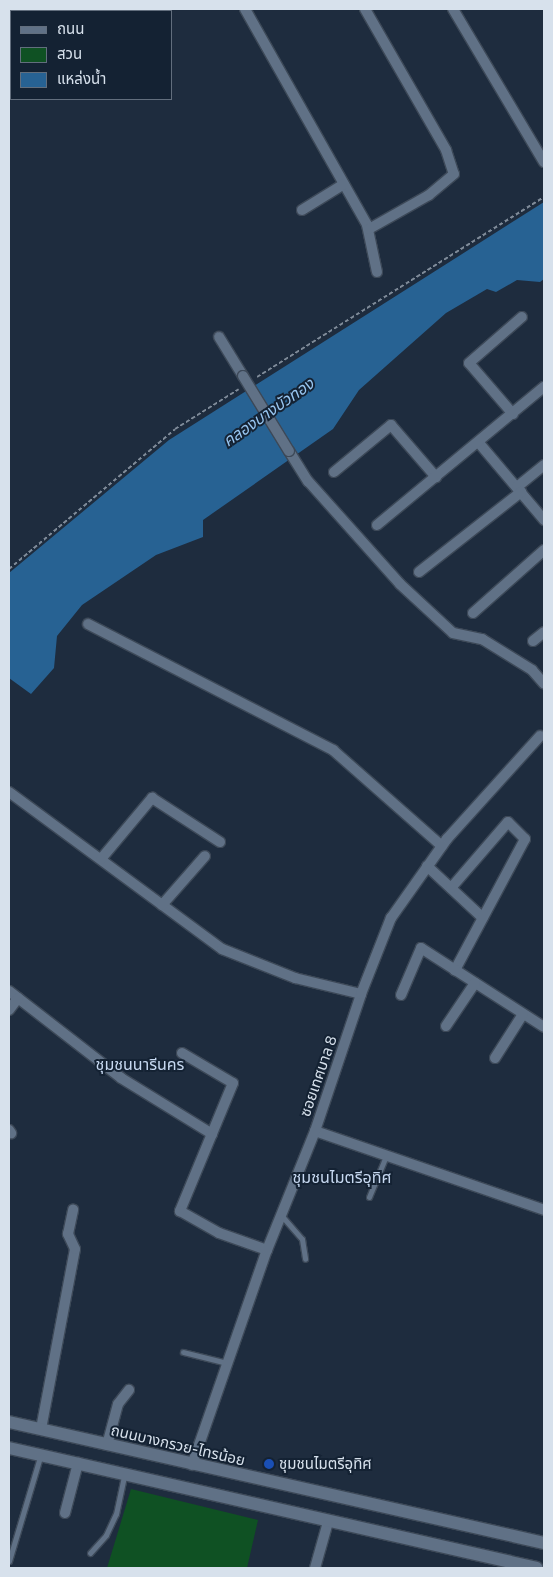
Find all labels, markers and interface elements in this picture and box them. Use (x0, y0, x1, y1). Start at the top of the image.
legend (10, 10, 172, 100)
text: ถนน (57, 19, 84, 37)
text: สวน (57, 44, 82, 62)
text: แหล่งน้ำ (57, 69, 106, 87)
water label: คลองบางบัวทอง (219, 374, 317, 450)
street label: ซอยเทศบาล 8 (296, 1033, 340, 1119)
district label: ชุมชนนารีนคร (96, 1054, 184, 1074)
district label: ชุมชนไมตรีอุทิศ (293, 1167, 391, 1187)
street label: ถนนบางกรวย-ไทรน้อย (109, 1421, 247, 1469)
place label: ชุมชนไมตรีอุทิศ (279, 1455, 372, 1473)
marker: ชุมชนไมตรีอุทิศ (263, 1458, 275, 1470)

